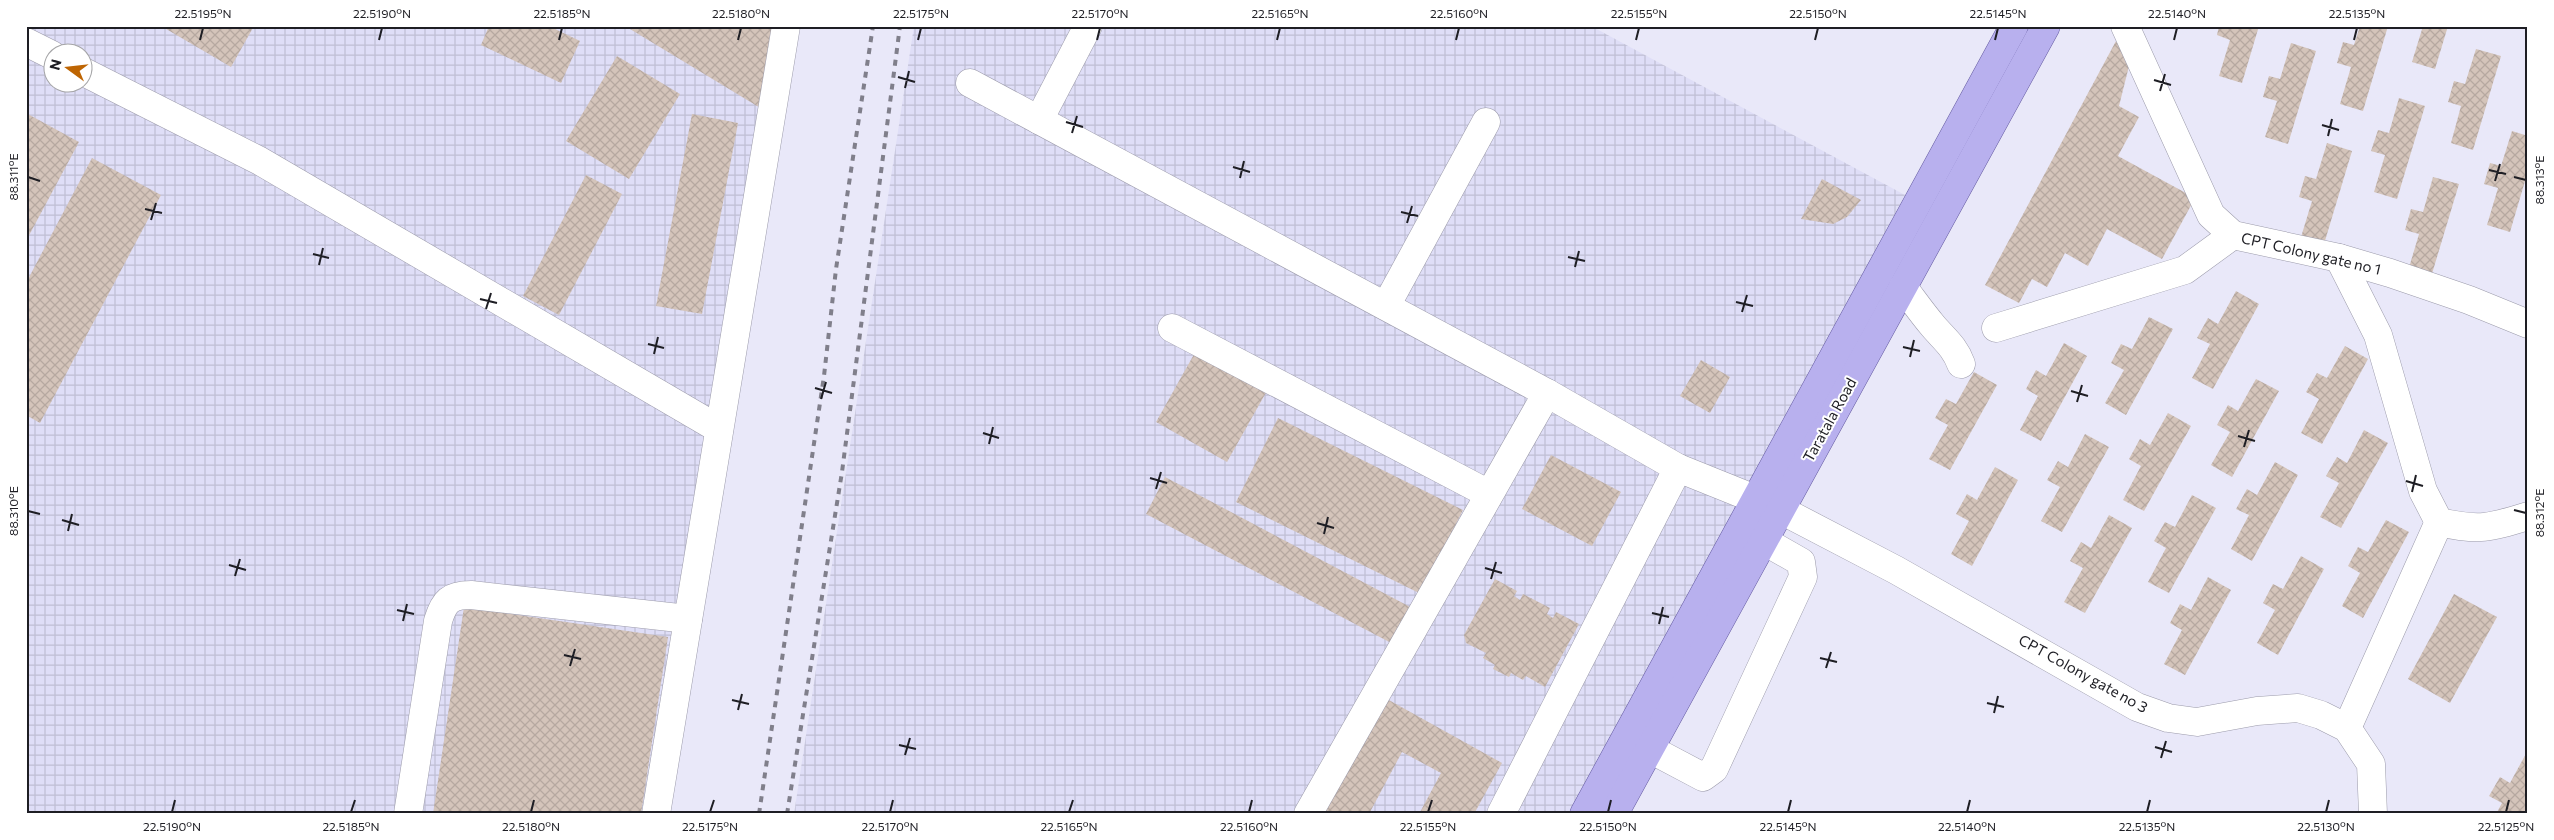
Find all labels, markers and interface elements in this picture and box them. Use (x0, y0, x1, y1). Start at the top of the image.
text: 22.5195°N (174, 6, 232, 20)
text: 22.5190°N (353, 6, 411, 20)
text: 22.5185°N (533, 6, 591, 20)
text: 22.5180°N (712, 6, 770, 20)
text: 22.5175°N (893, 6, 949, 20)
text: 22.5170°N (1072, 6, 1128, 20)
text: 22.5165°N (1251, 6, 1309, 20)
text: 22.5160°N (1430, 6, 1488, 20)
text: 22.5155°N (1611, 6, 1667, 20)
text: 22.5150°N (1789, 6, 1847, 20)
text: 22.5145°N (1970, 6, 2026, 20)
text: 22.5140°N (2148, 6, 2206, 20)
text: 22.5135°N (2329, 6, 2385, 20)
north arrow (42, 42, 92, 92)
text: N (45, 57, 65, 72)
text: 88.311°E (6, 153, 20, 201)
text: 88.313°E (2532, 156, 2546, 204)
street label: CPT Colony gate no 1 (2240, 228, 2383, 278)
street label: Taratala Road (1799, 374, 1860, 465)
text: 88.310°E (6, 486, 20, 536)
text: 88.312°E (2532, 489, 2546, 537)
street label: CPT Colony gate no 3 (2016, 630, 2151, 716)
text: 22.5190°N (143, 819, 201, 833)
text: 22.5185°N (322, 819, 380, 833)
text: 22.5180°N (502, 819, 560, 833)
text: 22.5175°N (682, 819, 738, 833)
text: 22.5170°N (862, 819, 918, 833)
text: 22.5165°N (1040, 819, 1098, 833)
text: 22.5160°N (1220, 819, 1278, 833)
text: 22.5155°N (1400, 819, 1456, 833)
text: 22.5150°N (1579, 819, 1637, 833)
text: 22.5145°N (1760, 819, 1816, 833)
text: 22.5140°N (1938, 819, 1996, 833)
text: 22.5135°N (2119, 819, 2175, 833)
text: 22.5130°N (2297, 819, 2355, 833)
text: 22.5125°N (2478, 819, 2534, 833)

